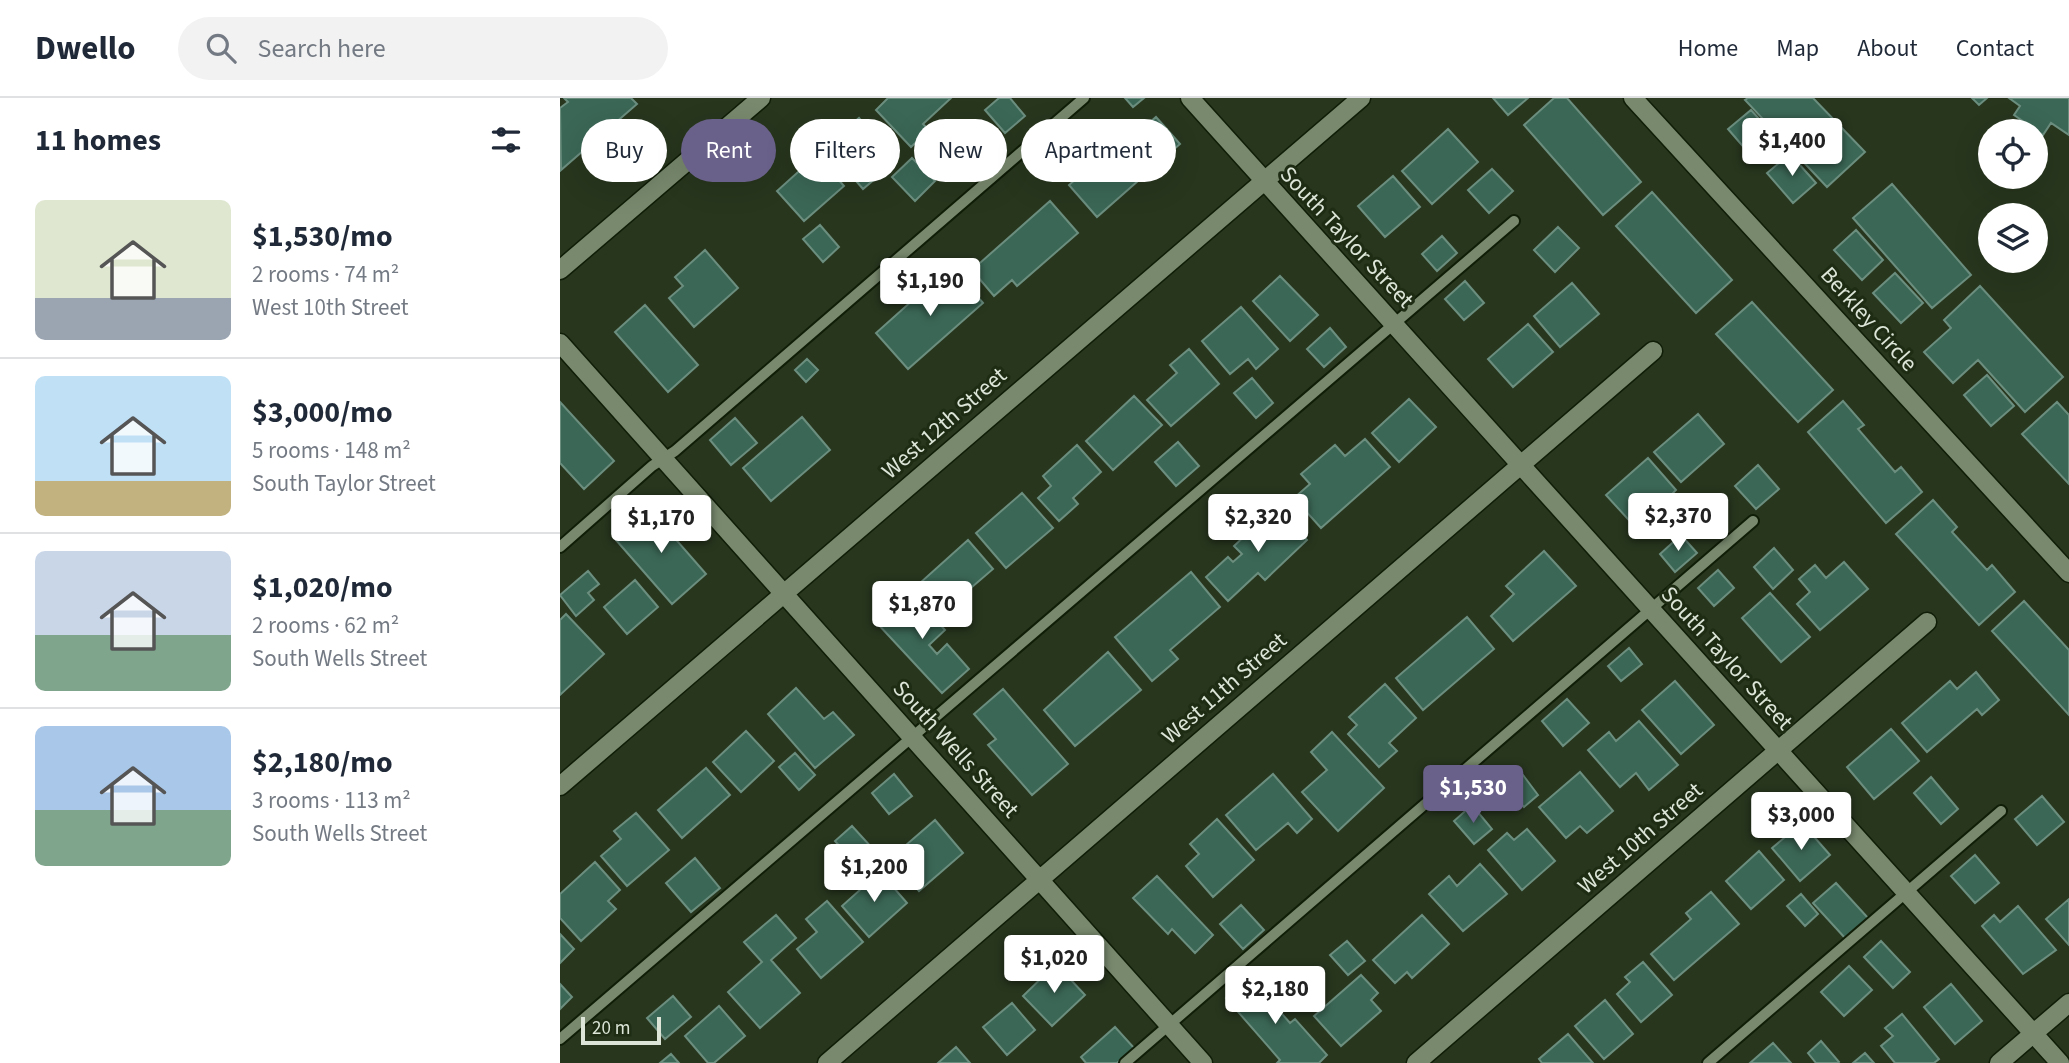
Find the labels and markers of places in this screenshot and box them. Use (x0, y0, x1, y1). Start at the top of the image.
pin: $1,400 (1735, 118, 1849, 178)
pin: $1,190 (873, 258, 987, 318)
pin: $2,320 (1201, 494, 1315, 554)
pin: $2,370 (1621, 494, 1735, 553)
pin: $1,170 (604, 496, 718, 555)
pin: $1,870 (865, 582, 979, 641)
pin: $1,530 (1416, 766, 1530, 825)
pin: $3,000 (1744, 792, 1858, 852)
pin: $1,200 (817, 844, 931, 904)
pin: $1,020 (997, 936, 1111, 995)
pin: $2,180 (1218, 967, 1332, 1026)

